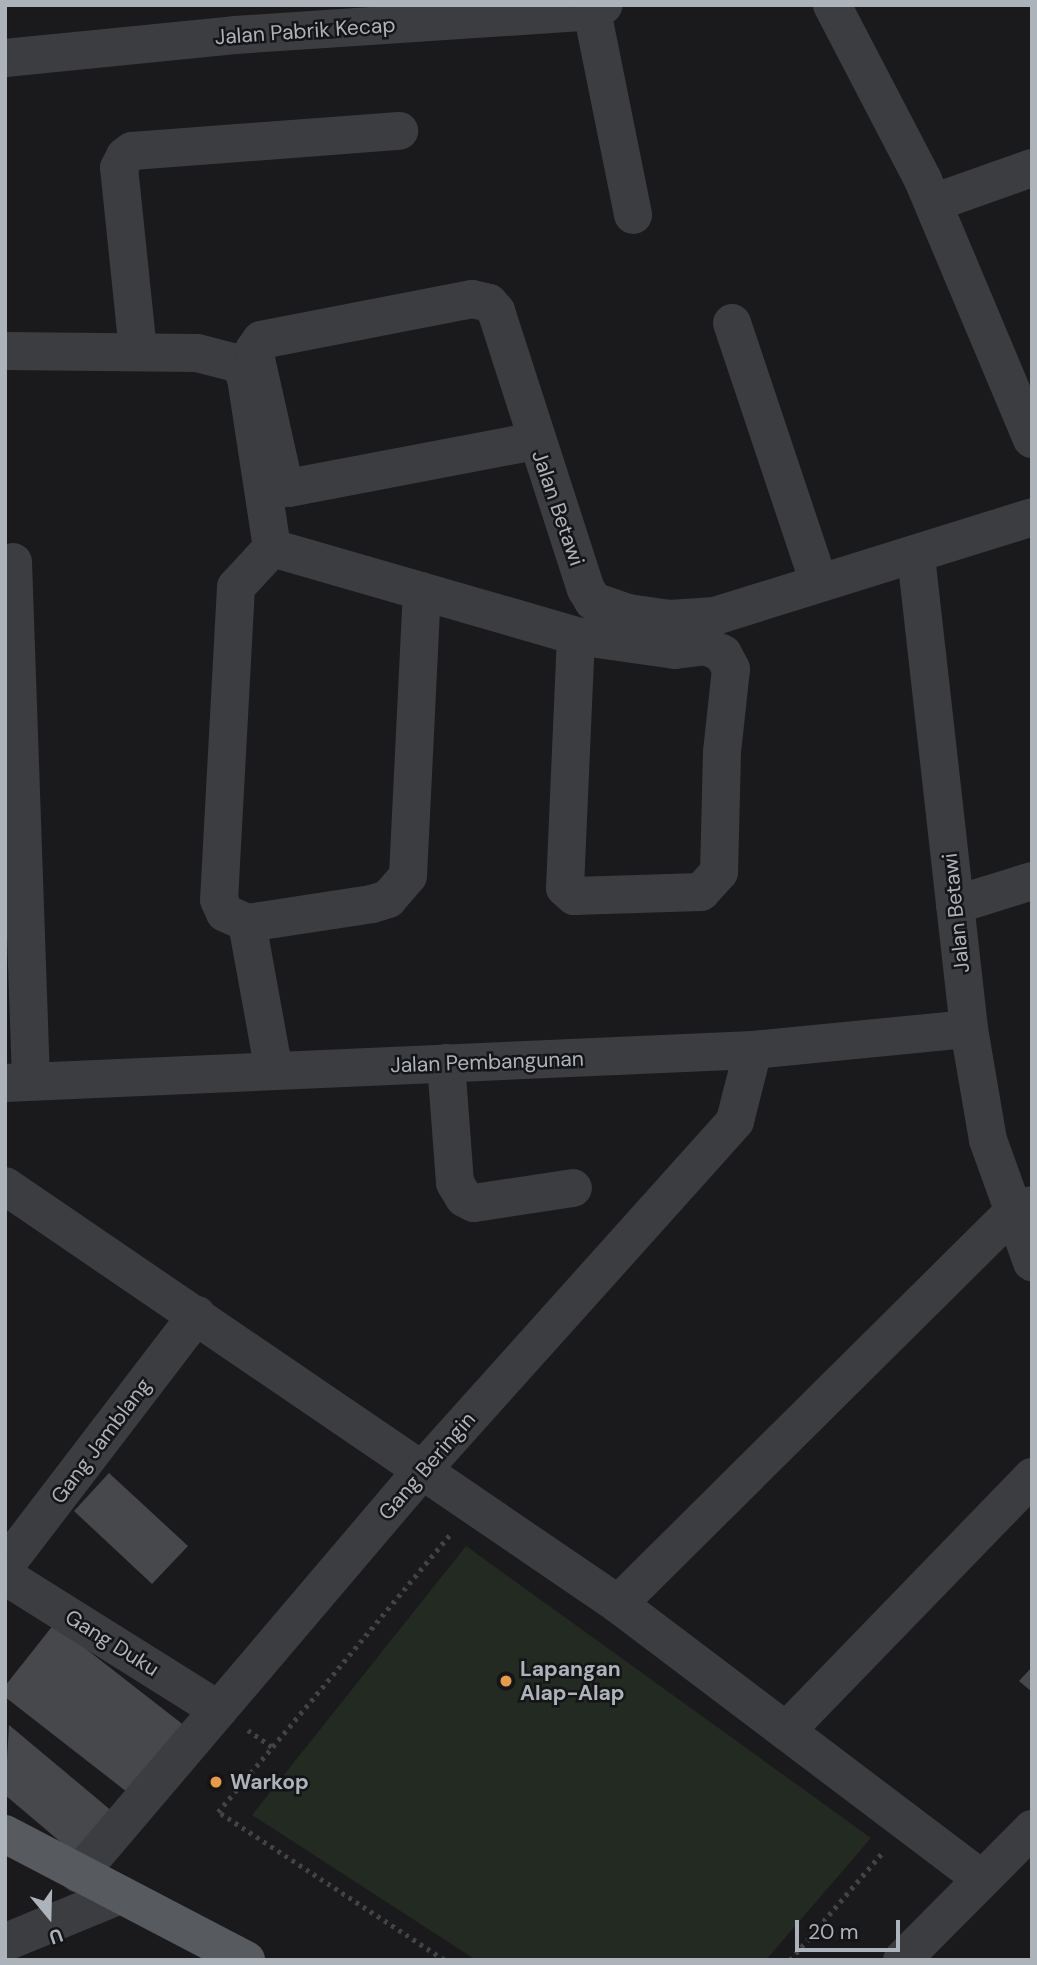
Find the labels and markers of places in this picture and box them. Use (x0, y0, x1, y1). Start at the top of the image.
place label: Lapangan Alap-Alap (520, 1656, 625, 1706)
marker: Lapangan Alap-Alap (498, 1673, 514, 1689)
place label: Warkop (230, 1769, 309, 1795)
marker: Warkop (208, 1774, 224, 1790)

